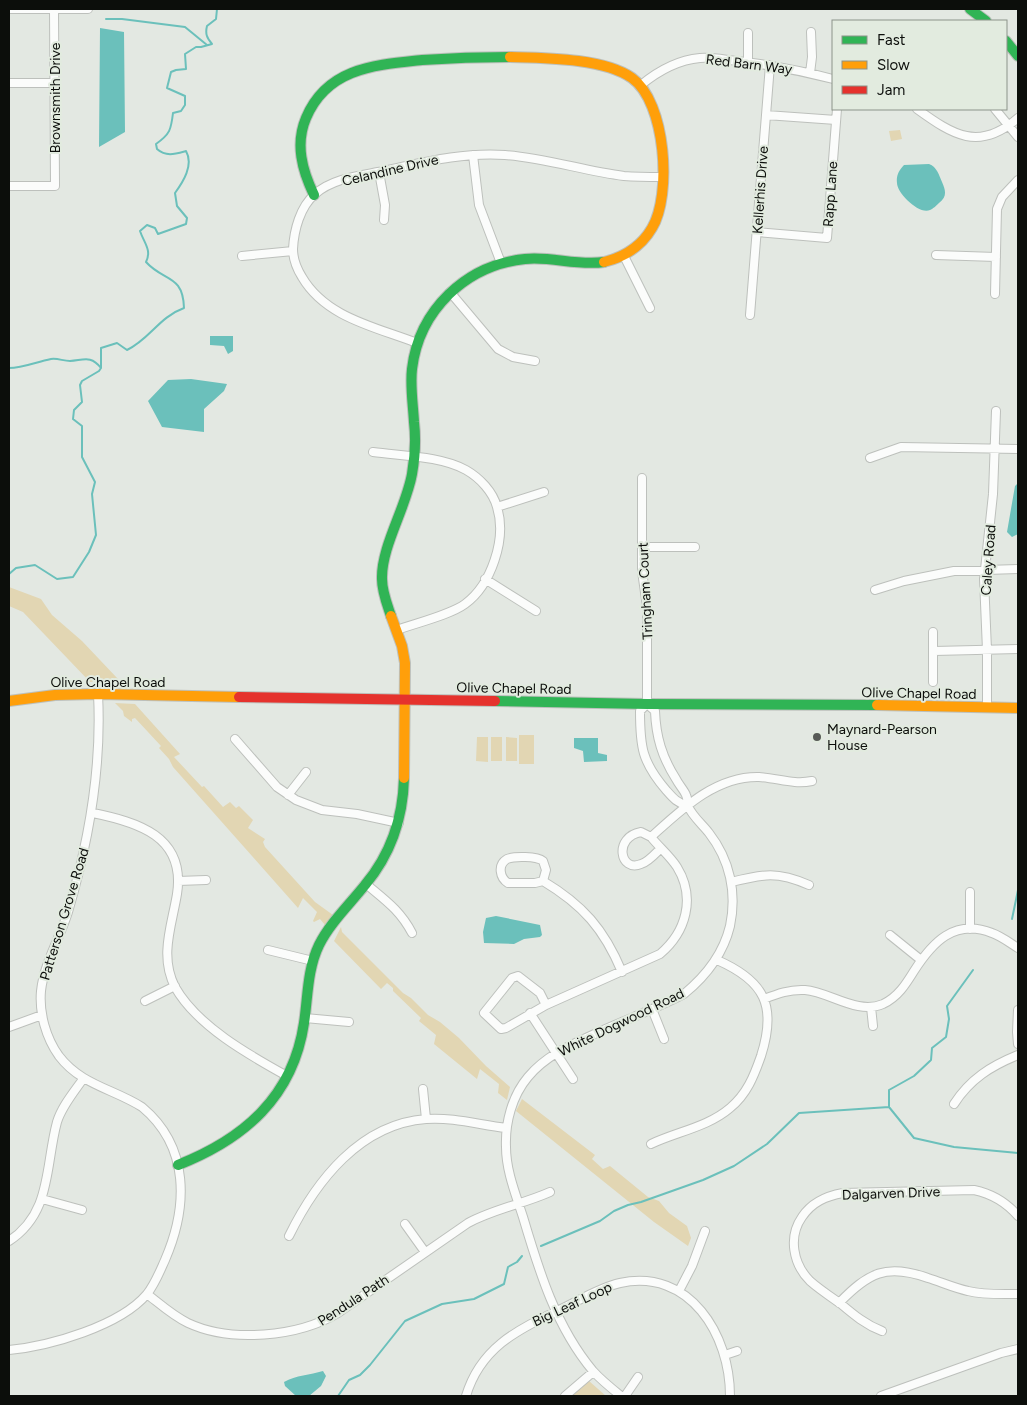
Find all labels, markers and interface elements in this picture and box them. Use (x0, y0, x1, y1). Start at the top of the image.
legend (832, 20, 1007, 110)
text: Fast (877, 31, 906, 49)
street label: Brownsmith Drive (47, 42, 64, 153)
street label: Red Barn Way (705, 51, 794, 78)
text: Slow (877, 56, 910, 74)
text: Jam (877, 81, 905, 99)
street label: Kellerhis Drive (749, 145, 772, 235)
street label: Celandine Drive (340, 151, 440, 190)
street label: Rapp Lane (820, 160, 841, 227)
street label: Caley Road (978, 524, 999, 596)
street label: Tringham Court (634, 542, 657, 640)
street label: Olive Chapel Road (50, 674, 166, 691)
street label: Olive Chapel Road (456, 679, 572, 698)
street label: Olive Chapel Road (861, 684, 977, 703)
place label: Maynard-Pearson House (827, 721, 937, 754)
marker: Maynard-Pearson House (811, 731, 823, 743)
street label: Patterson Grove Road (36, 846, 93, 982)
street label: White Dogwood Road (556, 985, 687, 1060)
street label: Dalgarven Drive (842, 1183, 941, 1204)
street label: Pendula Path (315, 1271, 392, 1330)
street label: Big Leaf Loop (530, 1279, 615, 1330)

